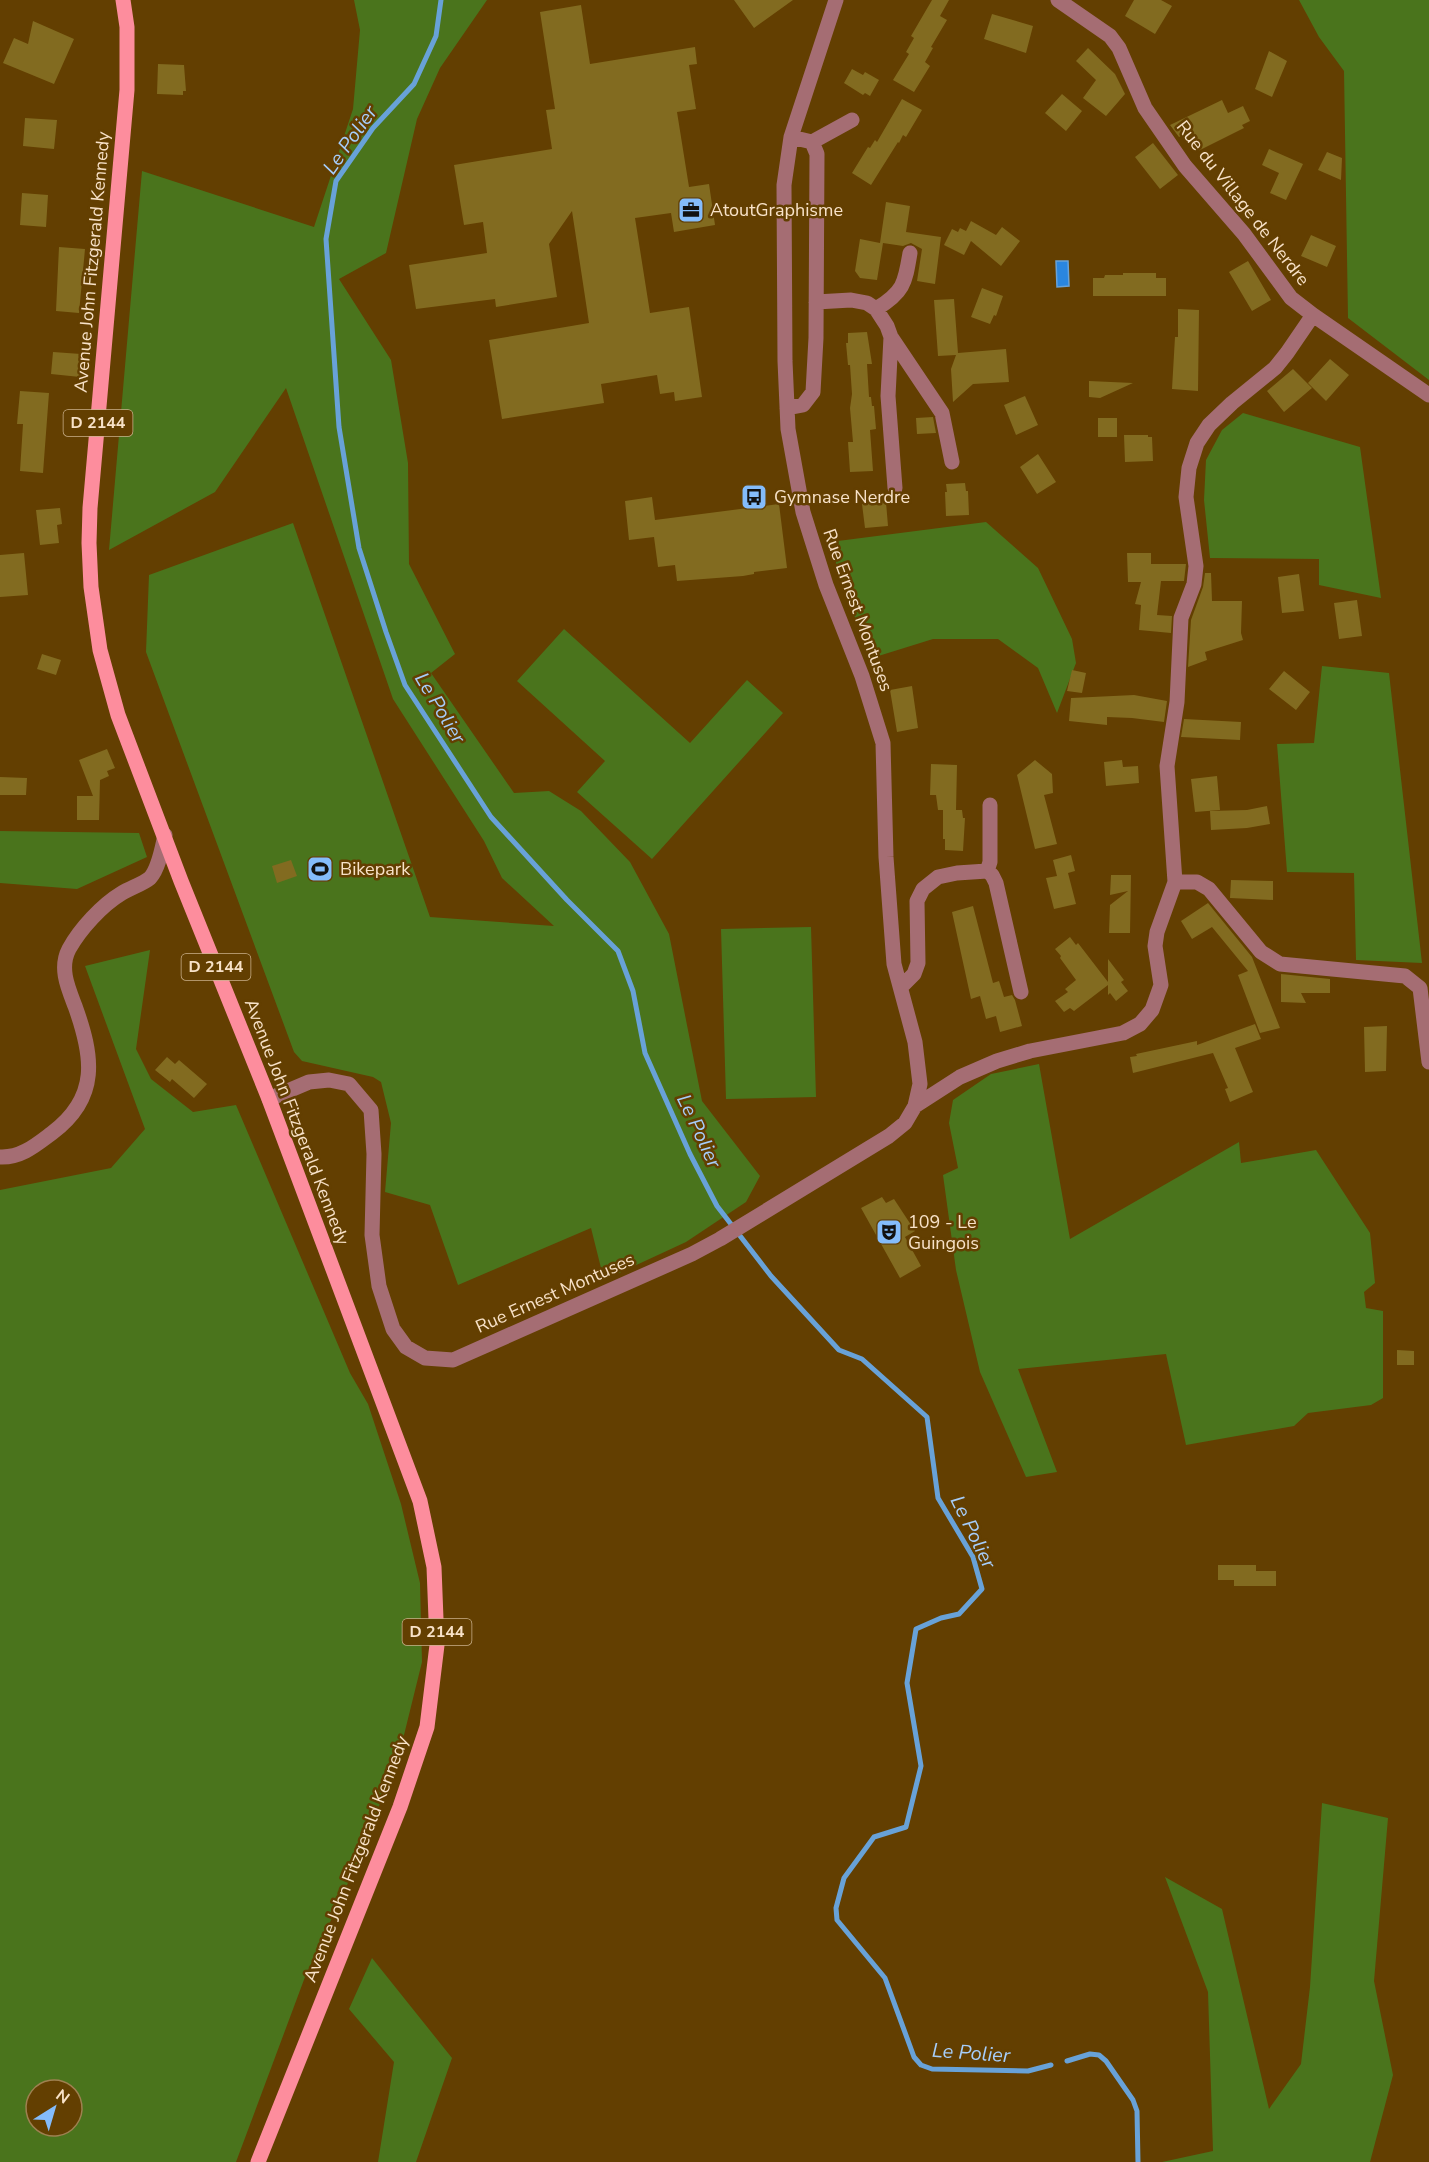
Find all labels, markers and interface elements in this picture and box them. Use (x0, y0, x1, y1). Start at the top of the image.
water label: Le Polier (317, 100, 384, 180)
street label: Rue du Village de Nerdre (1171, 115, 1315, 291)
street label: Avenue John Fitzgerald Kennedy (69, 130, 115, 394)
office icon: AtoutGraphisme (676, 195, 706, 225)
place label: AtoutGraphisme (710, 198, 843, 222)
road number: D 2144 (63, 410, 132, 436)
bus stop icon: Gymnase Nerdre (739, 482, 769, 512)
place label: Gymnase Nerdre (774, 485, 910, 509)
street label: Rue Ernest Montuses (817, 525, 899, 695)
water label: Le Polier (408, 668, 472, 749)
sports icon: Bikepark (305, 854, 335, 884)
place label: Bikepark (340, 857, 411, 881)
road number: D 2144 (182, 954, 250, 980)
street label: Avenue John Fitzgerald Kennedy (239, 995, 355, 1249)
water label: Le Polier (670, 1090, 728, 1173)
place label: 109 - Le Guingois (908, 1210, 979, 1255)
theatre icon: 109 - Le Guingois (874, 1217, 904, 1247)
street label: Rue Ernest Montuses (472, 1247, 638, 1339)
water label: Le Polier (944, 1491, 1003, 1574)
road number: D 2144 (402, 1619, 472, 1645)
street label: Avenue John Fitzgerald Kennedy (298, 1732, 414, 1986)
water label: Le Polier (931, 2037, 1012, 2069)
north arrow (24, 2078, 84, 2138)
text: N (51, 2084, 74, 2109)

